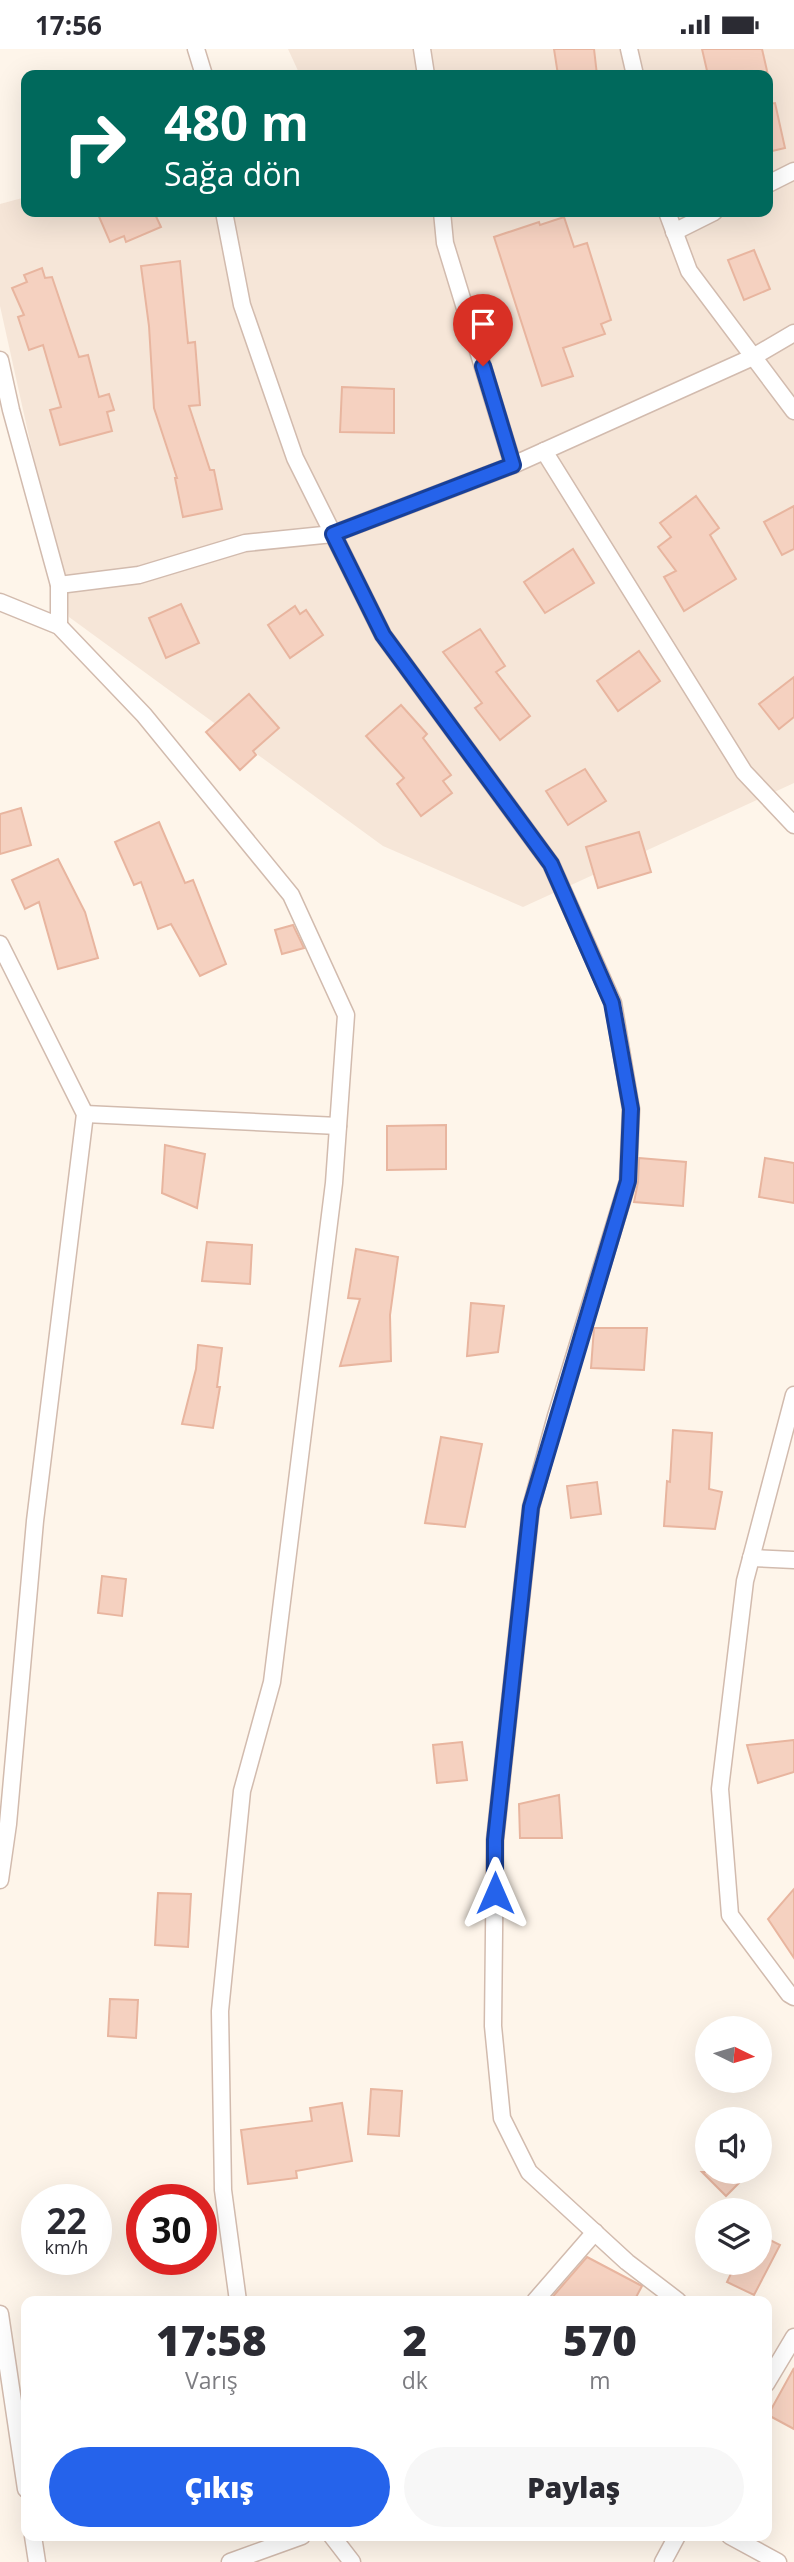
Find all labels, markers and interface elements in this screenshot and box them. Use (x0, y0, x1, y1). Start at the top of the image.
text: 17:56 (35, 7, 102, 43)
text: 480 m (164, 89, 309, 155)
icon: right (49, 98, 140, 189)
text: Sağa dön (164, 152, 301, 195)
pin (453, 294, 513, 366)
icon: arrive (464, 305, 502, 343)
position arrow (458, 1856, 532, 1930)
north arrow (695, 2016, 772, 2093)
map controls (695, 2016, 772, 2275)
button: sound (695, 2107, 772, 2184)
speed limit sign: 30 (126, 2184, 217, 2275)
text: 22 (46, 2197, 87, 2244)
button: layers (695, 2198, 772, 2275)
text: km/h (45, 2235, 88, 2259)
text: 17:58 (156, 2311, 267, 2368)
text: 2 (403, 2311, 427, 2368)
text: 570 (563, 2311, 637, 2368)
text: Varış (185, 2364, 238, 2396)
text: dk (402, 2364, 428, 2396)
text: m (589, 2364, 611, 2396)
button: Çıkış (49, 2447, 390, 2527)
button: Paylaş (404, 2447, 744, 2527)

